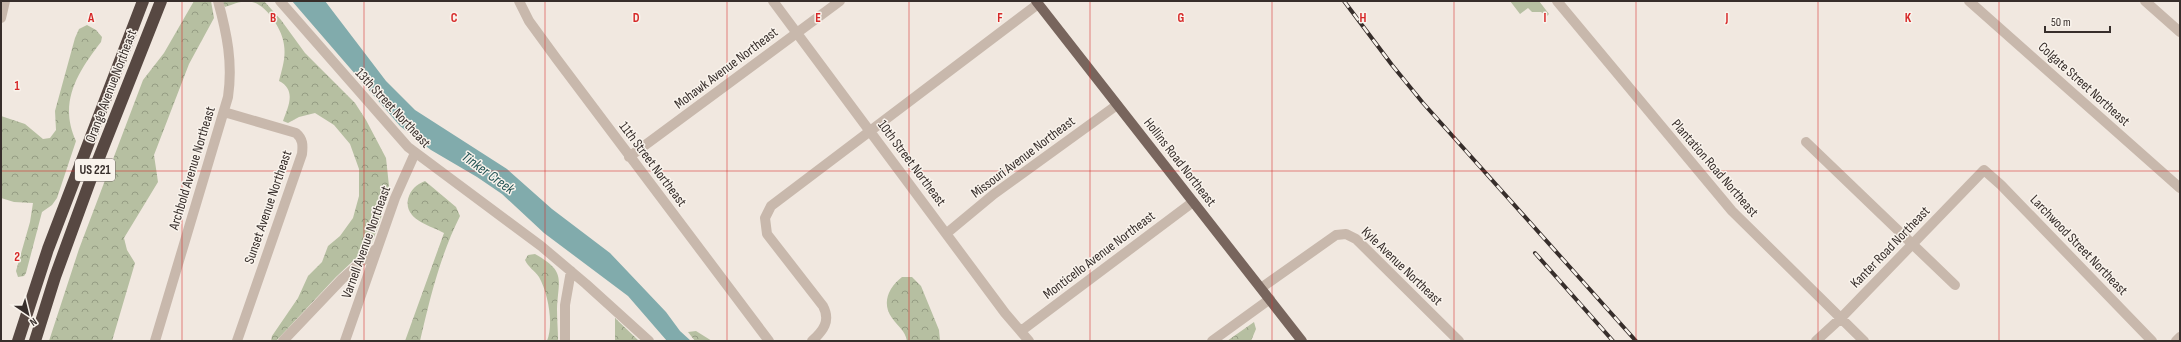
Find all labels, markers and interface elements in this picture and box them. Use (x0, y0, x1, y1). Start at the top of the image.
scale bar (2045, 8, 2110, 34)
text: A (87, 10, 95, 26)
text: B (270, 10, 276, 26)
text: C (451, 10, 458, 26)
text: D (633, 10, 640, 26)
text: E (815, 10, 821, 26)
text: F (997, 10, 1003, 26)
text: G (1178, 10, 1185, 26)
text: H (1360, 10, 1367, 26)
text: I (1544, 10, 1547, 26)
text: J (1725, 10, 1729, 26)
text: K (1905, 10, 1912, 26)
text: 50 m (2051, 15, 2071, 30)
street label: Mohawk Avenue Northeast (671, 24, 781, 112)
street label: Orange Avenue Northeast (82, 27, 140, 145)
street label: Colgate Street Northeast (2035, 38, 2133, 130)
street label: 13th Street Northeast (352, 65, 434, 151)
text: 1 (14, 78, 20, 94)
street label: Archbold Avenue Northeast (165, 104, 219, 233)
street label: Missouri Avenue Northeast (968, 112, 1078, 202)
street label: Hollins Road Northeast (1140, 114, 1220, 210)
street label: Plantation Road Northeast (1668, 116, 1762, 220)
street label: 10th Street Northeast (874, 117, 950, 209)
street label: 11th Street Northeast (616, 118, 690, 210)
water label: Tinker Creek (458, 147, 519, 199)
street label: Sunset Avenue Northeast (241, 148, 295, 266)
road number: US 221 (75, 159, 115, 181)
street label: Varnell Avenue Northeast (338, 183, 394, 301)
street label: Larchwood Street Northeast (2027, 191, 2131, 299)
street label: Kanter Road Northeast (1847, 203, 1933, 291)
street label: Monticello Avenue Northeast (1040, 207, 1158, 303)
street label: Kyle Avenue Northeast (1358, 223, 1446, 309)
text: 2 (14, 249, 20, 265)
north arrow (8, 294, 48, 334)
text: N (27, 315, 40, 329)

